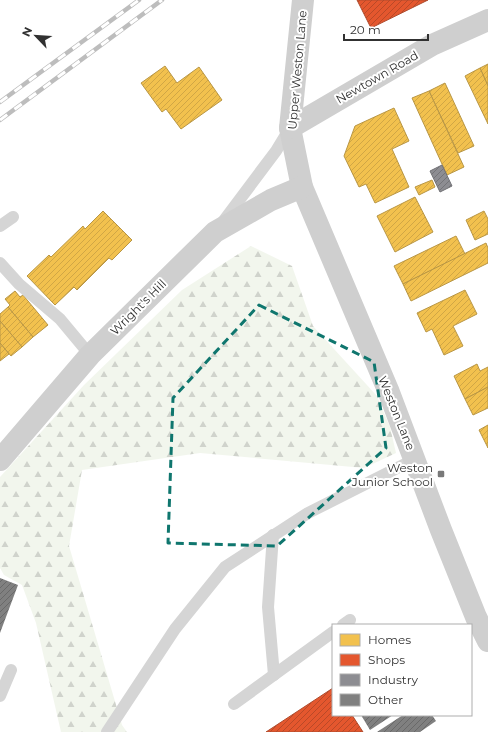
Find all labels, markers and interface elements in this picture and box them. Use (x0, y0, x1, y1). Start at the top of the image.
street label: Upper Weston Lane (284, 10, 310, 130)
north arrow (16, 16, 56, 56)
scale bar (344, 16, 428, 42)
text: 20 m (350, 22, 381, 37)
text: N (19, 25, 35, 39)
street label: Newtown Road (333, 47, 421, 107)
street label: Wright's Hill (107, 276, 169, 338)
street label: Weston Lane (375, 374, 419, 452)
place label: Weston Junior School (351, 460, 433, 489)
marker: Weston Junior School (436, 469, 446, 479)
legend (332, 624, 472, 716)
text: Homes (368, 632, 411, 647)
text: Shops (368, 652, 405, 667)
text: Industry (368, 672, 418, 687)
text: Other (368, 692, 403, 707)

